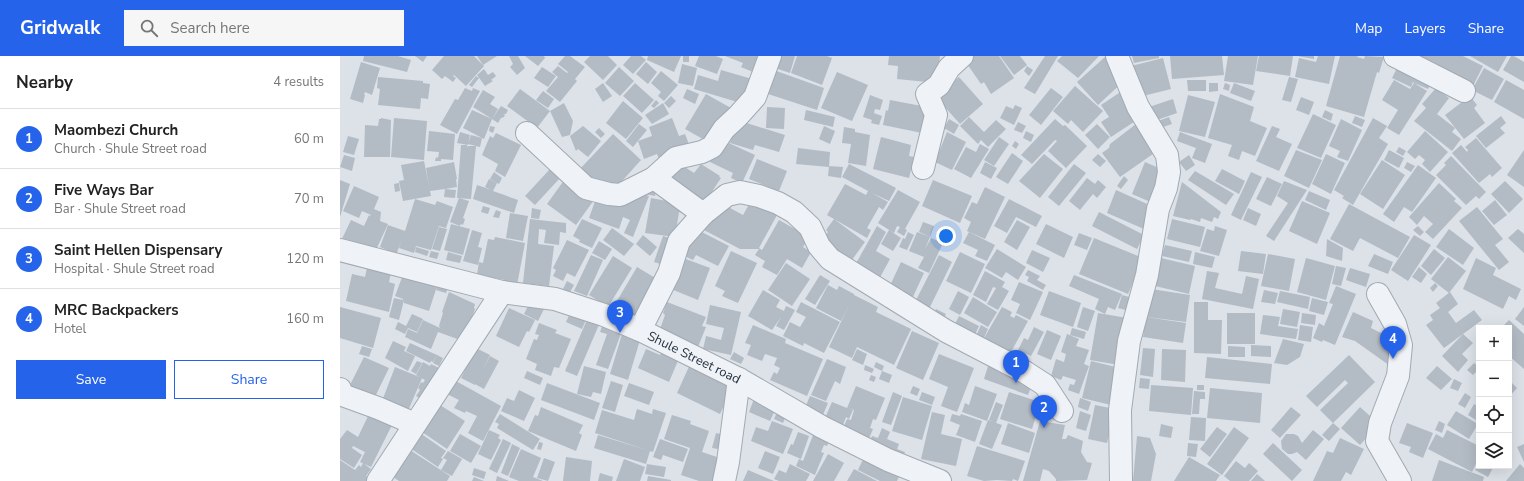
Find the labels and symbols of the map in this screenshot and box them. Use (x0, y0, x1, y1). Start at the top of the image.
your location (936, 226, 956, 246)
pin: 3 (607, 300, 633, 333)
pin: 4 (1380, 326, 1406, 359)
street label: Shule Street road (644, 327, 744, 388)
pin: 1 (1003, 350, 1029, 383)
pin: 2 (1031, 395, 1057, 428)

